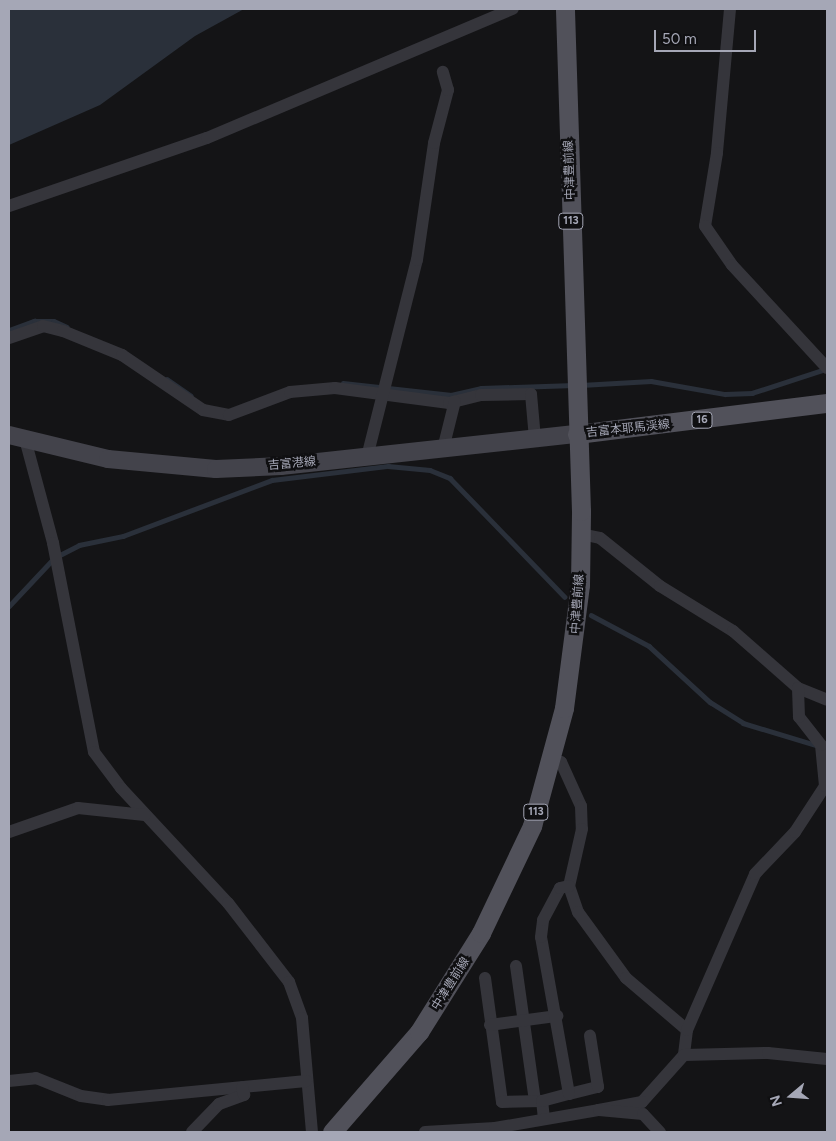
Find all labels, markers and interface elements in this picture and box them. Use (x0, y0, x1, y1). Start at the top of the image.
scale bar (656, 20, 758, 52)
text: 50 m (662, 30, 697, 48)
street label: 中津豊前線 (562, 140, 578, 200)
road number: 113 (557, 212, 585, 230)
road number: 16 (691, 412, 713, 428)
street label: 吉富本耶馬渓線 (585, 417, 671, 441)
street label: 吉富港線 (267, 455, 317, 473)
street label: 中津豊前線 (569, 574, 587, 634)
road number: 113 (522, 804, 550, 820)
street label: 中津豊前線 (429, 955, 473, 1013)
north arrow (766, 1071, 816, 1121)
text: N (767, 1093, 786, 1109)

